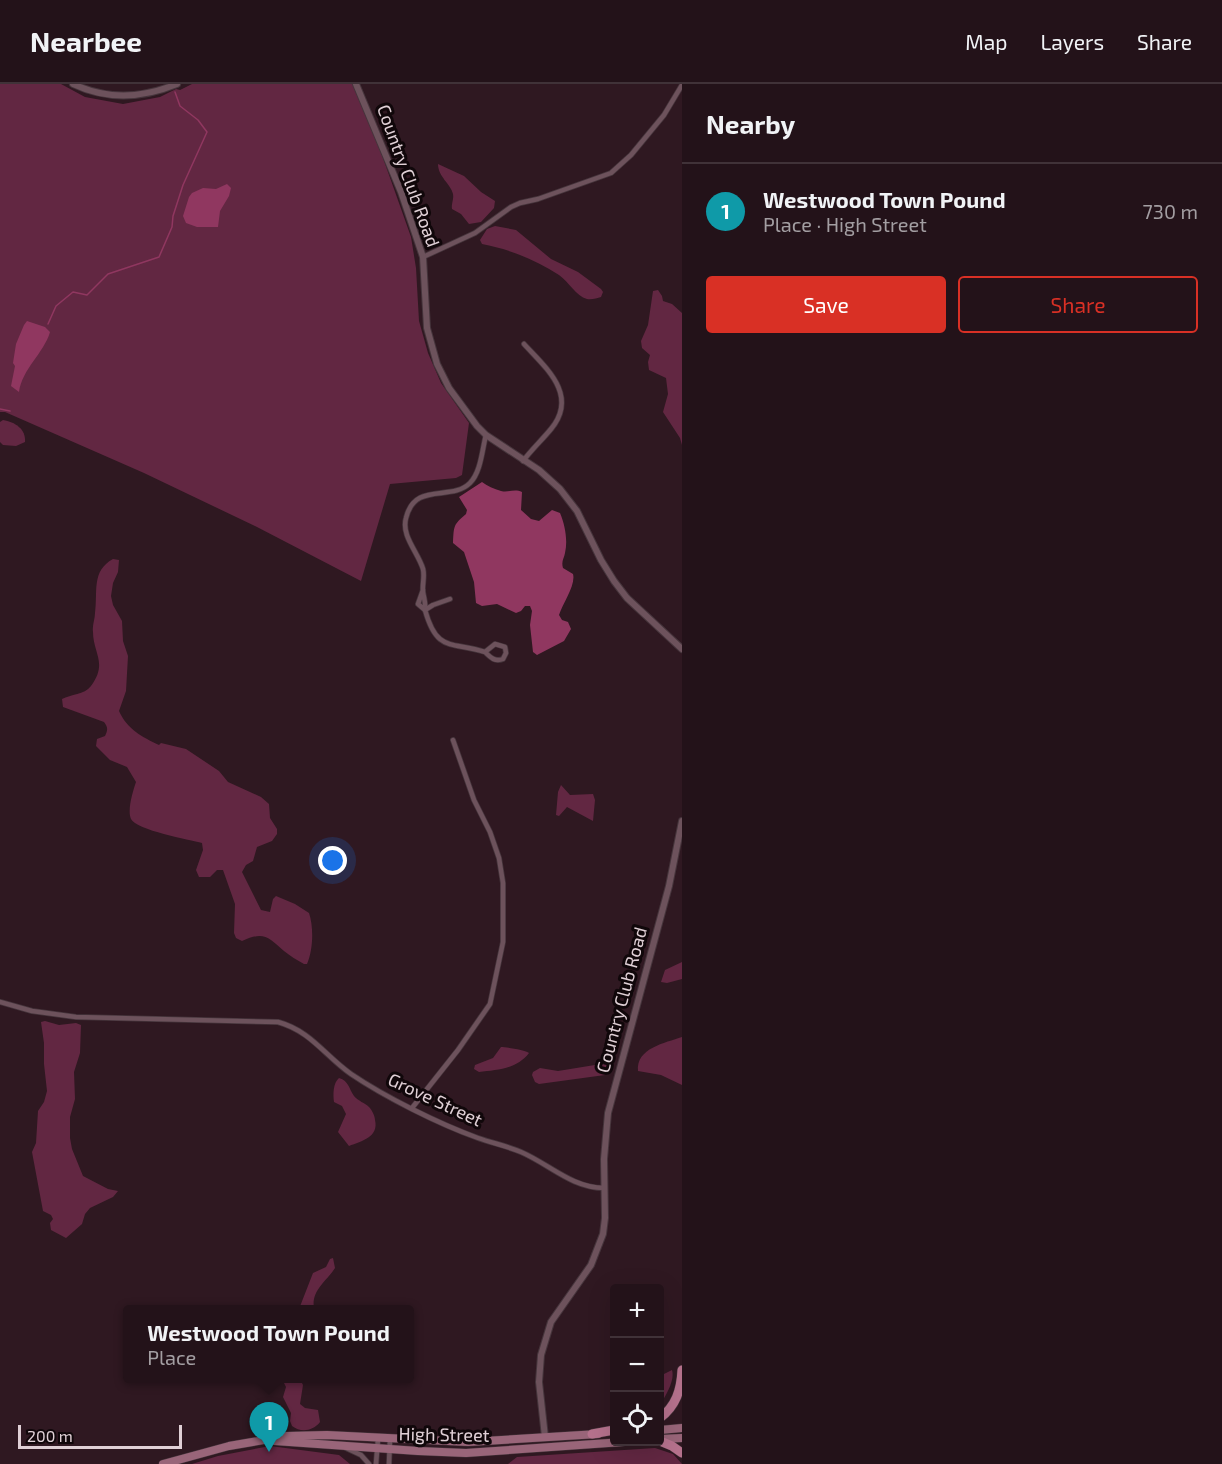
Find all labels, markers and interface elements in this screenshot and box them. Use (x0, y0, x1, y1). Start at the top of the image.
text: Nearbee (30, 24, 142, 58)
text: Map (965, 29, 1007, 54)
text: Layers (1040, 29, 1104, 54)
text: Share (1137, 29, 1192, 54)
street label: Country Club Road (373, 101, 445, 250)
text: Nearby (706, 108, 795, 139)
text: Westwood Town Pound (763, 186, 1006, 212)
text: 1 (721, 199, 730, 223)
text: 730 m (1143, 199, 1198, 223)
text: Place · High Street (763, 212, 927, 236)
button: Save (706, 276, 946, 333)
button: Share (958, 276, 1198, 333)
your location (318, 846, 347, 875)
street label: Country Club Road (591, 924, 651, 1075)
street label: Grove Street (385, 1068, 486, 1131)
map controls (610, 1284, 664, 1446)
button: + (610, 1284, 664, 1338)
popup (123, 1305, 414, 1383)
text: Westwood Town Pound (147, 1319, 390, 1345)
button: − (610, 1338, 664, 1392)
text: Place (147, 1345, 196, 1369)
button: locate (610, 1392, 664, 1446)
pin: 1 (250, 1402, 288, 1452)
scale bar (18, 1422, 182, 1450)
street label: High Street (398, 1422, 490, 1446)
text: 200 m (27, 1426, 73, 1445)

